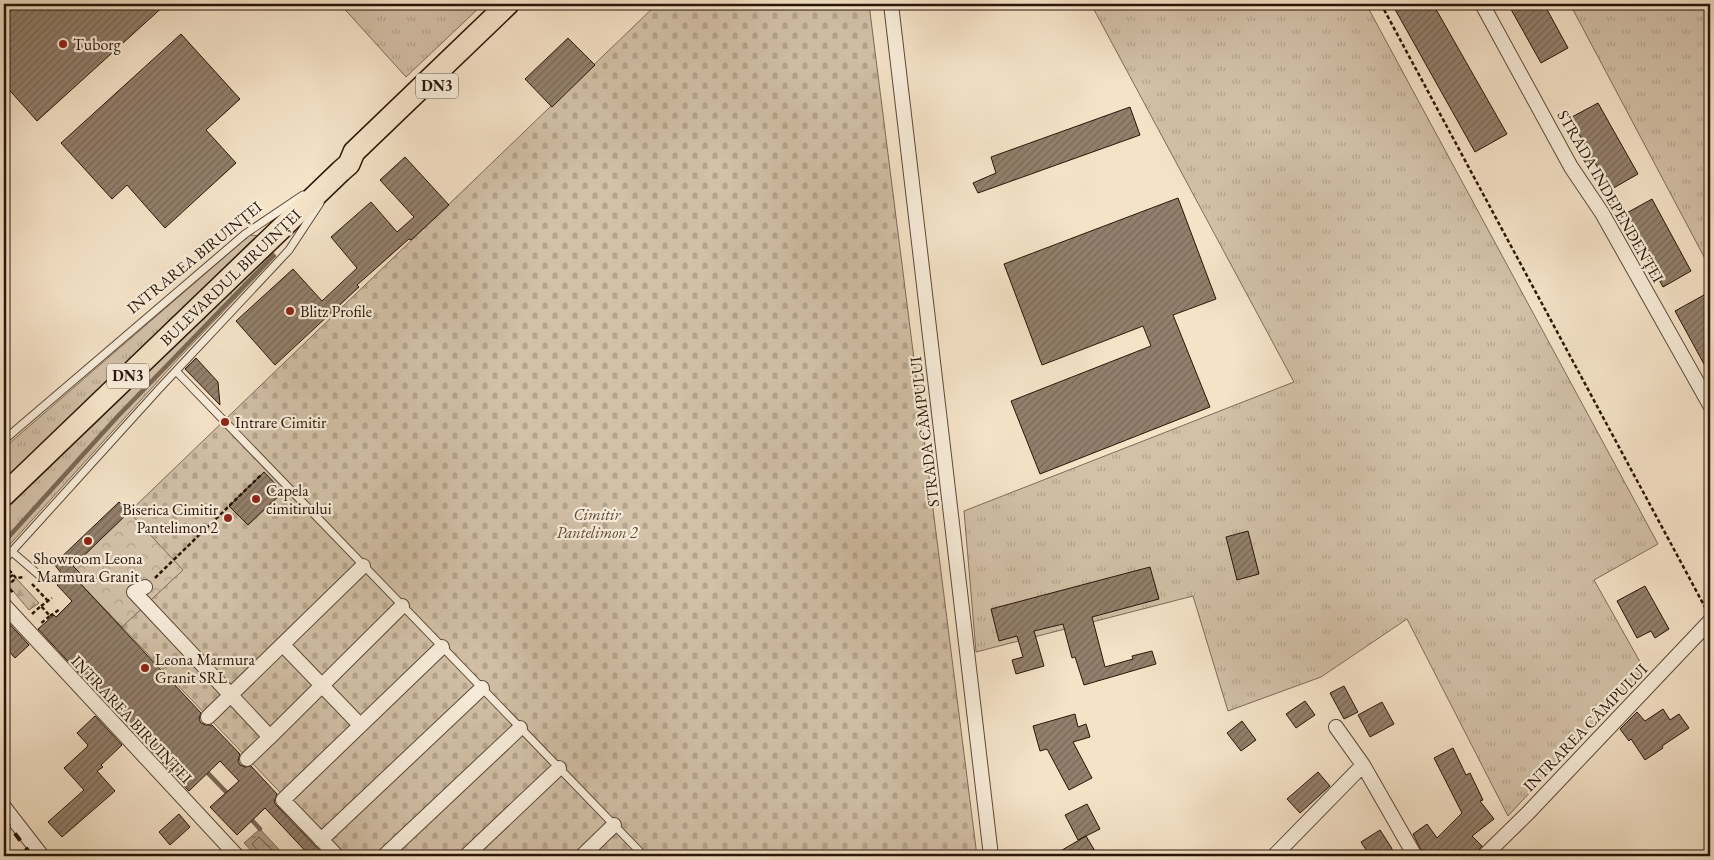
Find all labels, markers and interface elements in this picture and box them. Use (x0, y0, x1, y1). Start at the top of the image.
place label: Tuborg (73, 34, 122, 55)
marker: Tuborg (57, 38, 69, 50)
road number: DN3 (416, 74, 458, 98)
street label: STRADA INDEPENDENȚEI (1553, 106, 1669, 287)
street label: INTRAREA BIRUINȚEI (122, 196, 267, 318)
street label: BULEVARDUL BIRUINȚEI (155, 204, 306, 350)
place label: Blitz Profile (300, 301, 372, 322)
marker: Blitz Profile (284, 305, 296, 317)
street label: STRADA CÂMPULUI (905, 355, 944, 508)
road number: DN3 (107, 364, 149, 388)
place label: Intrare Cimitir (235, 412, 327, 433)
marker: Intrare Cimitir (219, 416, 231, 428)
place label: Capela cimitirului (266, 480, 332, 519)
marker: Capela cimitirului (250, 493, 262, 505)
place label: Biserica Cimitir Pantelimon 2 (122, 499, 219, 538)
park label: Cimitir Pantelimon 2 (556, 504, 639, 543)
marker: Biserica Cimitir Pantelimon 2 (222, 512, 234, 524)
marker: Showroom Leona Marmura Granit (82, 535, 94, 547)
place label: Showroom Leona Marmura Granit (33, 548, 143, 587)
place label: Leona Marmura Granit SRL (155, 649, 255, 688)
street label: INTRAREA BIRUINȚEI (67, 651, 197, 788)
street label: INTRAREA CÂMPULUI (1519, 658, 1653, 796)
marker: Leona Marmura Granit SRL (139, 662, 151, 674)

